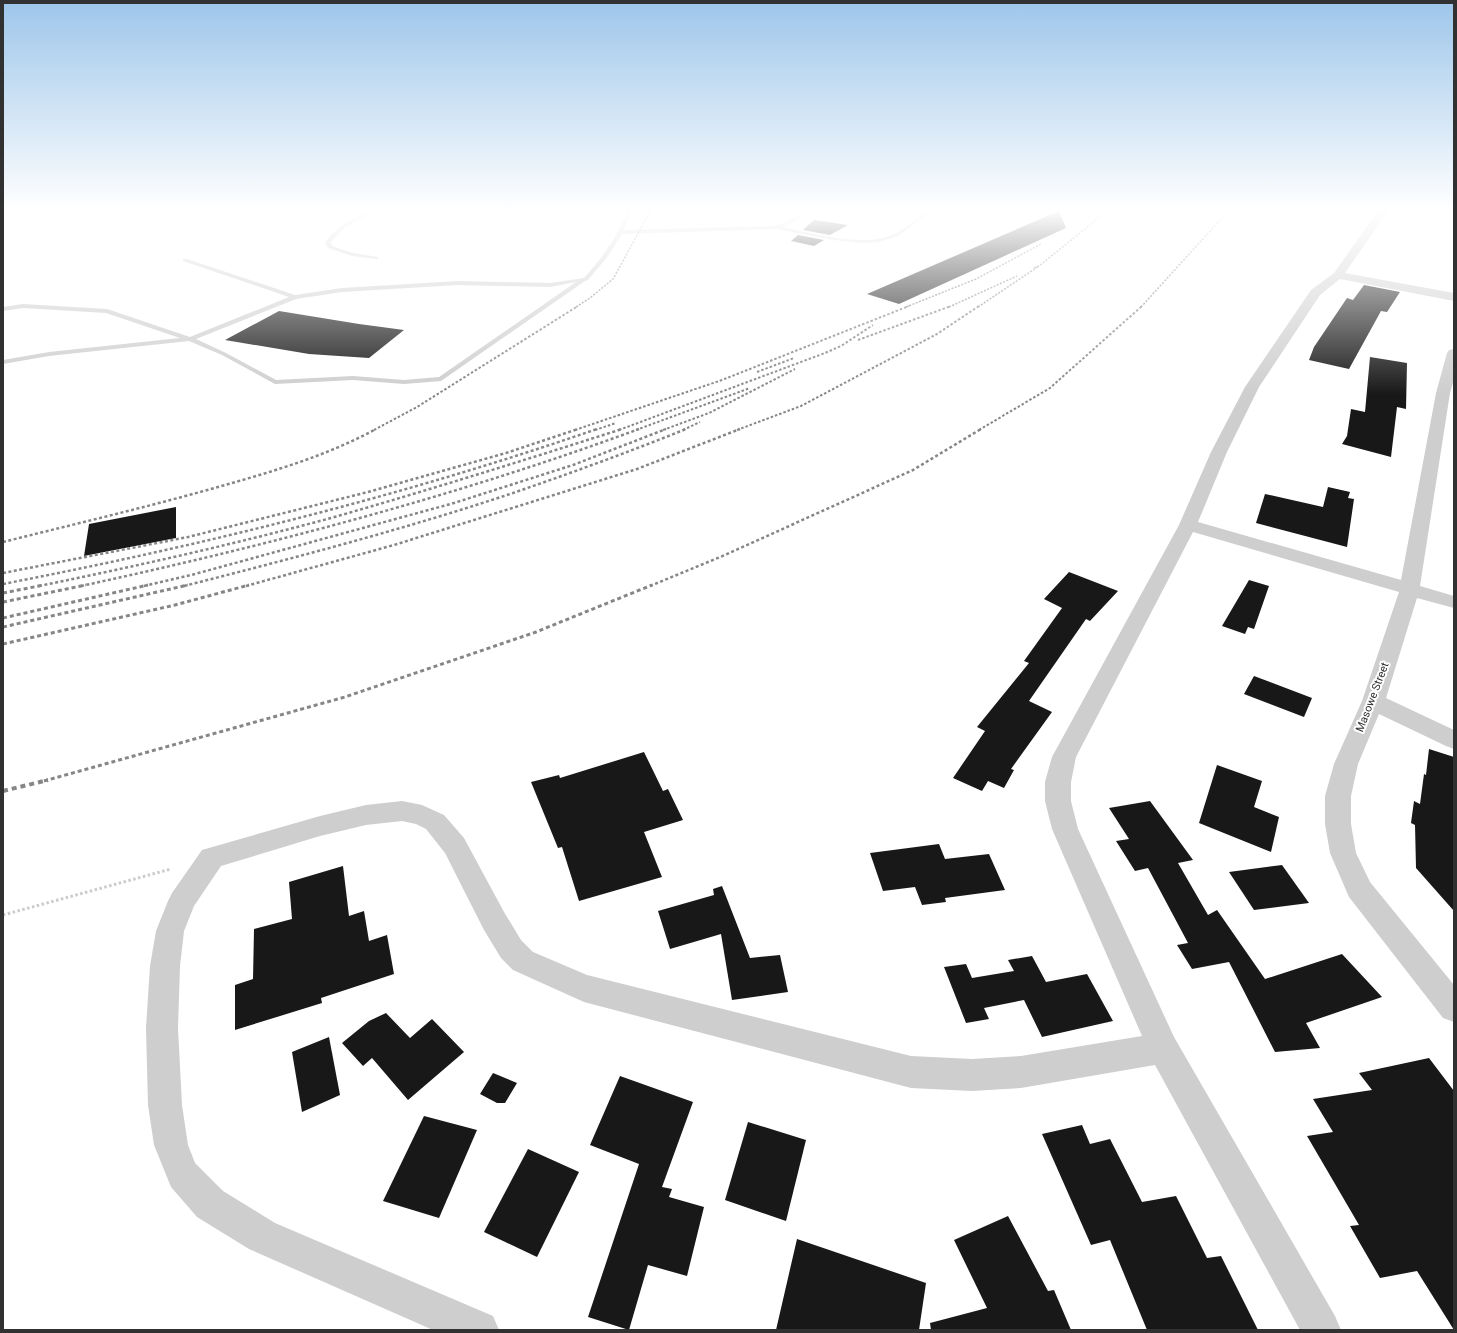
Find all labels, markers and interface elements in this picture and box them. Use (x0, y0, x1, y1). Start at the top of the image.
street label: Masowe Street (1353, 660, 1392, 734)

